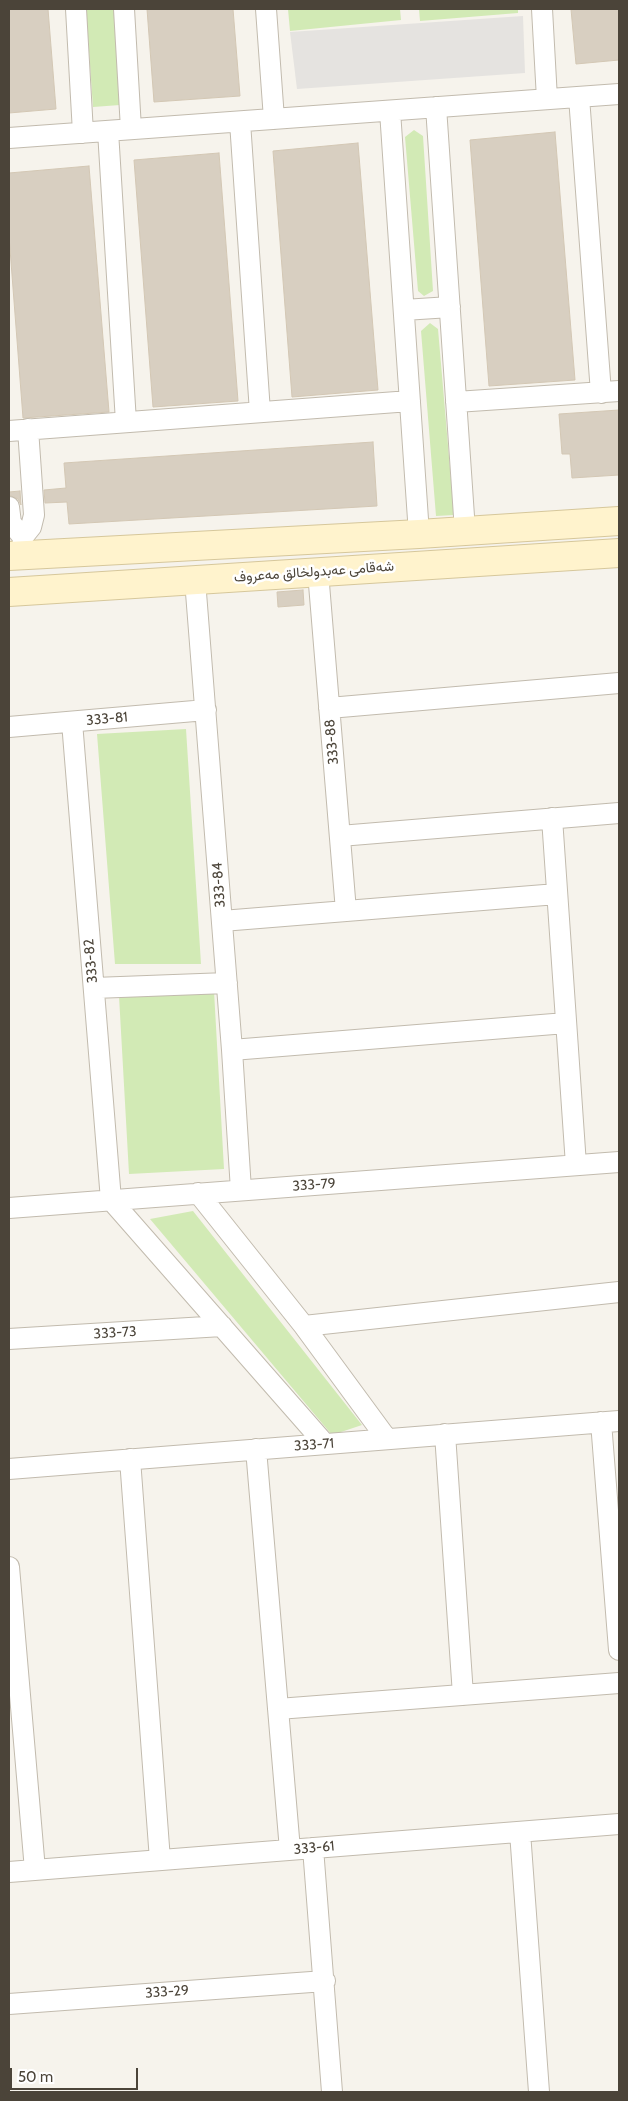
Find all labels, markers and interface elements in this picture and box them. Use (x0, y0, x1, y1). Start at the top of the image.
street label: شەقامی عەبدولخالق مەعروف (233, 558, 395, 586)
street label: 333-81 (85, 709, 129, 729)
street label: 333-88 (322, 719, 342, 765)
street label: 333-84 (209, 862, 229, 908)
street label: 333-82 (81, 938, 101, 984)
street label: 333-79 (292, 1175, 336, 1195)
street label: 333-73 (93, 1323, 137, 1343)
street label: 333-71 (293, 1435, 335, 1455)
street label: 333-61 (293, 1838, 335, 1858)
street label: 333-29 (145, 1982, 189, 2002)
scale bar (12, 2058, 140, 2090)
text: 50 m (18, 2068, 53, 2086)

